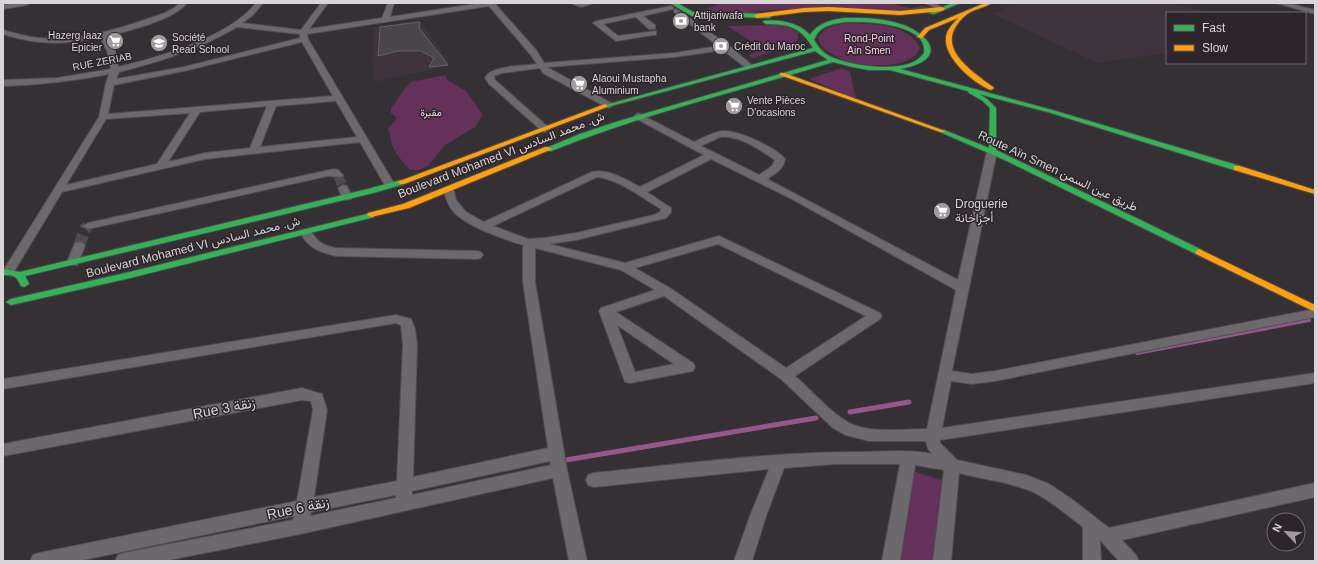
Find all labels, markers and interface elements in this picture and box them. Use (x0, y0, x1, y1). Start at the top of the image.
place label: Attijariwafa bank (694, 10, 743, 33)
bank icon: Attijariwafa bank (671, 11, 691, 31)
legend (1166, 12, 1306, 64)
text: Fast (1202, 21, 1226, 35)
place label: Hazerg Iaaz Epicier (48, 30, 103, 53)
supermarket icon: Hazerg Iaaz Epicier (105, 31, 125, 51)
place label: Société Read School (172, 32, 229, 55)
school or university icon: Société Read School (149, 33, 169, 53)
park label: Rond-Point Ain Smen (844, 33, 894, 56)
bank icon: Crédit du Maroc (711, 36, 731, 56)
place label: Crédit du Maroc (734, 41, 805, 52)
text: Slow (1202, 41, 1228, 55)
street label: RUE ZERIAB (72, 50, 133, 73)
place label: Alaoui Mustapha Aluminium (592, 73, 667, 96)
supermarket icon: Alaoui Mustapha Aluminium (569, 74, 589, 94)
place label: Vente Pièces D'ocasions (747, 95, 805, 118)
supermarket icon: Vente Pièces D'ocasions (724, 96, 744, 116)
park label: مقبرة (420, 107, 442, 119)
street label: Boulevard Mohamed VI ش. محمد السادس (396, 109, 607, 202)
street label: Route Aïn Smen طريق عين السمن (976, 128, 1140, 215)
place label: Droguerie أجزاخانة (955, 197, 1008, 226)
supermarket icon: Droguerie أجزاخانة (932, 201, 952, 221)
street label: Boulevard Mohamed VI ش. محمد السادس (84, 214, 302, 281)
street label: Rue 3 زنقة (191, 394, 257, 423)
street label: Rue 6 زنقة (265, 494, 331, 523)
north arrow (1266, 512, 1306, 552)
text: N (1270, 521, 1284, 534)

